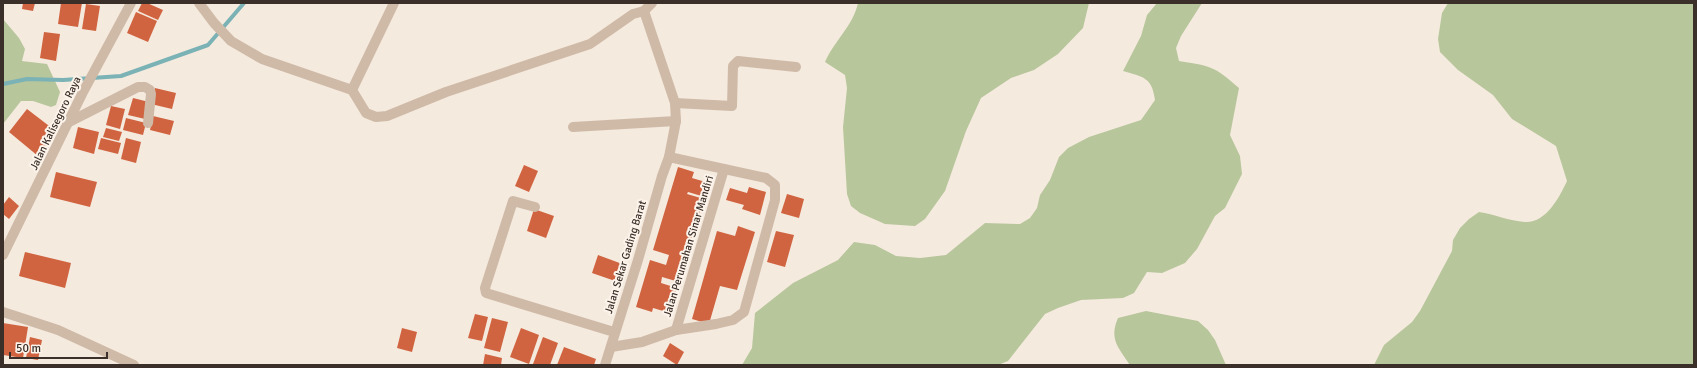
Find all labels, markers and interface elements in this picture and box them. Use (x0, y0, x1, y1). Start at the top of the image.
street label: Jalan Kalisegoro Raya (27, 74, 84, 172)
street label: Jalan Perumahan Sinar Mandiri (661, 174, 716, 318)
street label: Jalan Sekar Gading Barat (602, 199, 649, 315)
scale bar (10, 334, 107, 360)
text: 50 m (16, 341, 41, 356)

